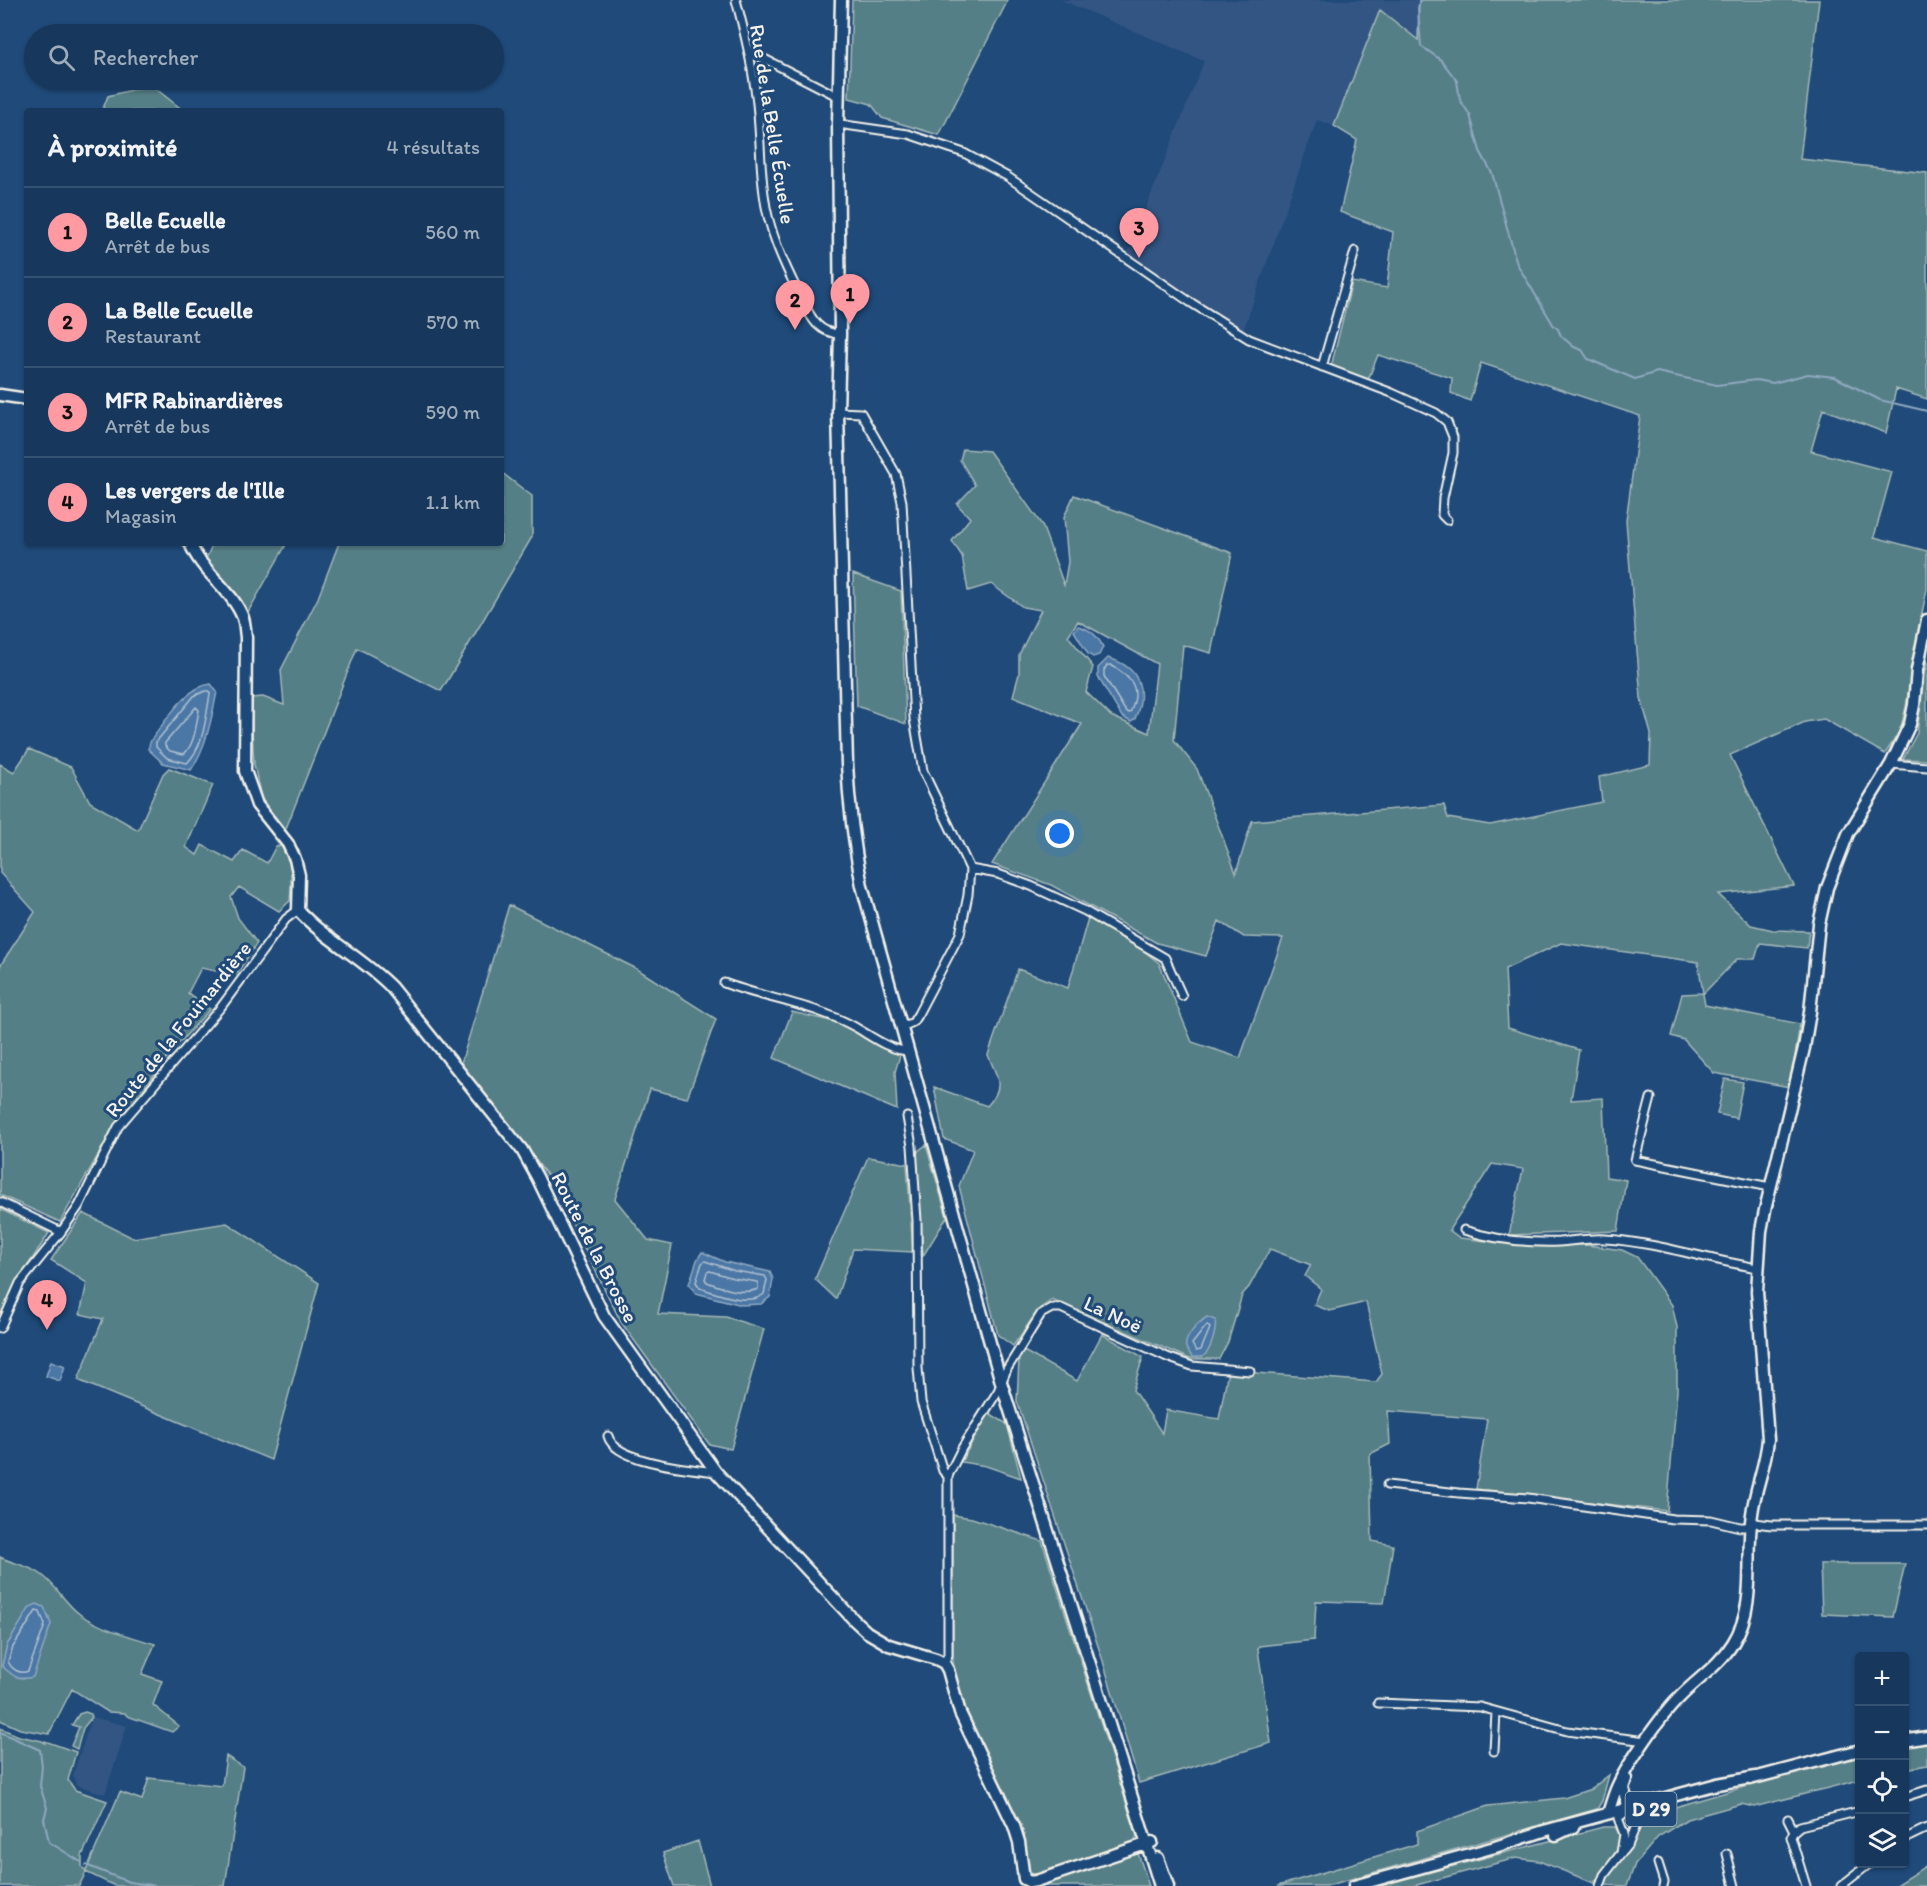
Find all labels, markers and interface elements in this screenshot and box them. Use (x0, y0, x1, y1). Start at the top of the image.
street label: Rue de la Belle Écuelle (745, 22, 801, 226)
search box (24, 24, 504, 90)
icon: search (45, 41, 78, 74)
text: Rechercher (93, 44, 198, 71)
text: À proximité (48, 131, 177, 163)
text: 4 résultats (387, 135, 480, 159)
text: Belle Ecuelle (105, 207, 226, 234)
pin: 3 (1120, 208, 1158, 258)
text: 1 (63, 220, 72, 244)
text: 560 m (425, 220, 480, 244)
text: Arrêt de bus (105, 234, 210, 258)
pin: 1 (830, 274, 870, 324)
pin: 2 (776, 280, 814, 330)
text: La Belle Ecuelle (105, 297, 253, 324)
text: 2 (62, 310, 73, 334)
text: 570 m (426, 310, 480, 334)
text: Restaurant (105, 324, 201, 348)
text: MFR Rabinardières (105, 387, 283, 414)
text: 3 (62, 400, 73, 424)
text: 590 m (425, 400, 480, 424)
text: Arrêt de bus (105, 414, 210, 438)
text: Les vergers de l'Ille (105, 477, 285, 504)
text: 4 (61, 490, 74, 514)
text: 1.1 km (426, 490, 480, 514)
text: Magasin (105, 504, 177, 528)
your location (1045, 819, 1074, 848)
street label: Route de la Fouinardière (99, 936, 257, 1122)
street label: Route de la Brosse (546, 1167, 644, 1327)
pin: 4 (28, 1280, 66, 1330)
street label: La Noë (1080, 1290, 1146, 1338)
map controls (1855, 1652, 1909, 1868)
button: + (1855, 1652, 1909, 1706)
button: − (1855, 1706, 1909, 1760)
button: locate (1855, 1760, 1909, 1814)
road number: D 29 (1626, 1792, 1676, 1826)
button: layers (1855, 1814, 1909, 1868)

